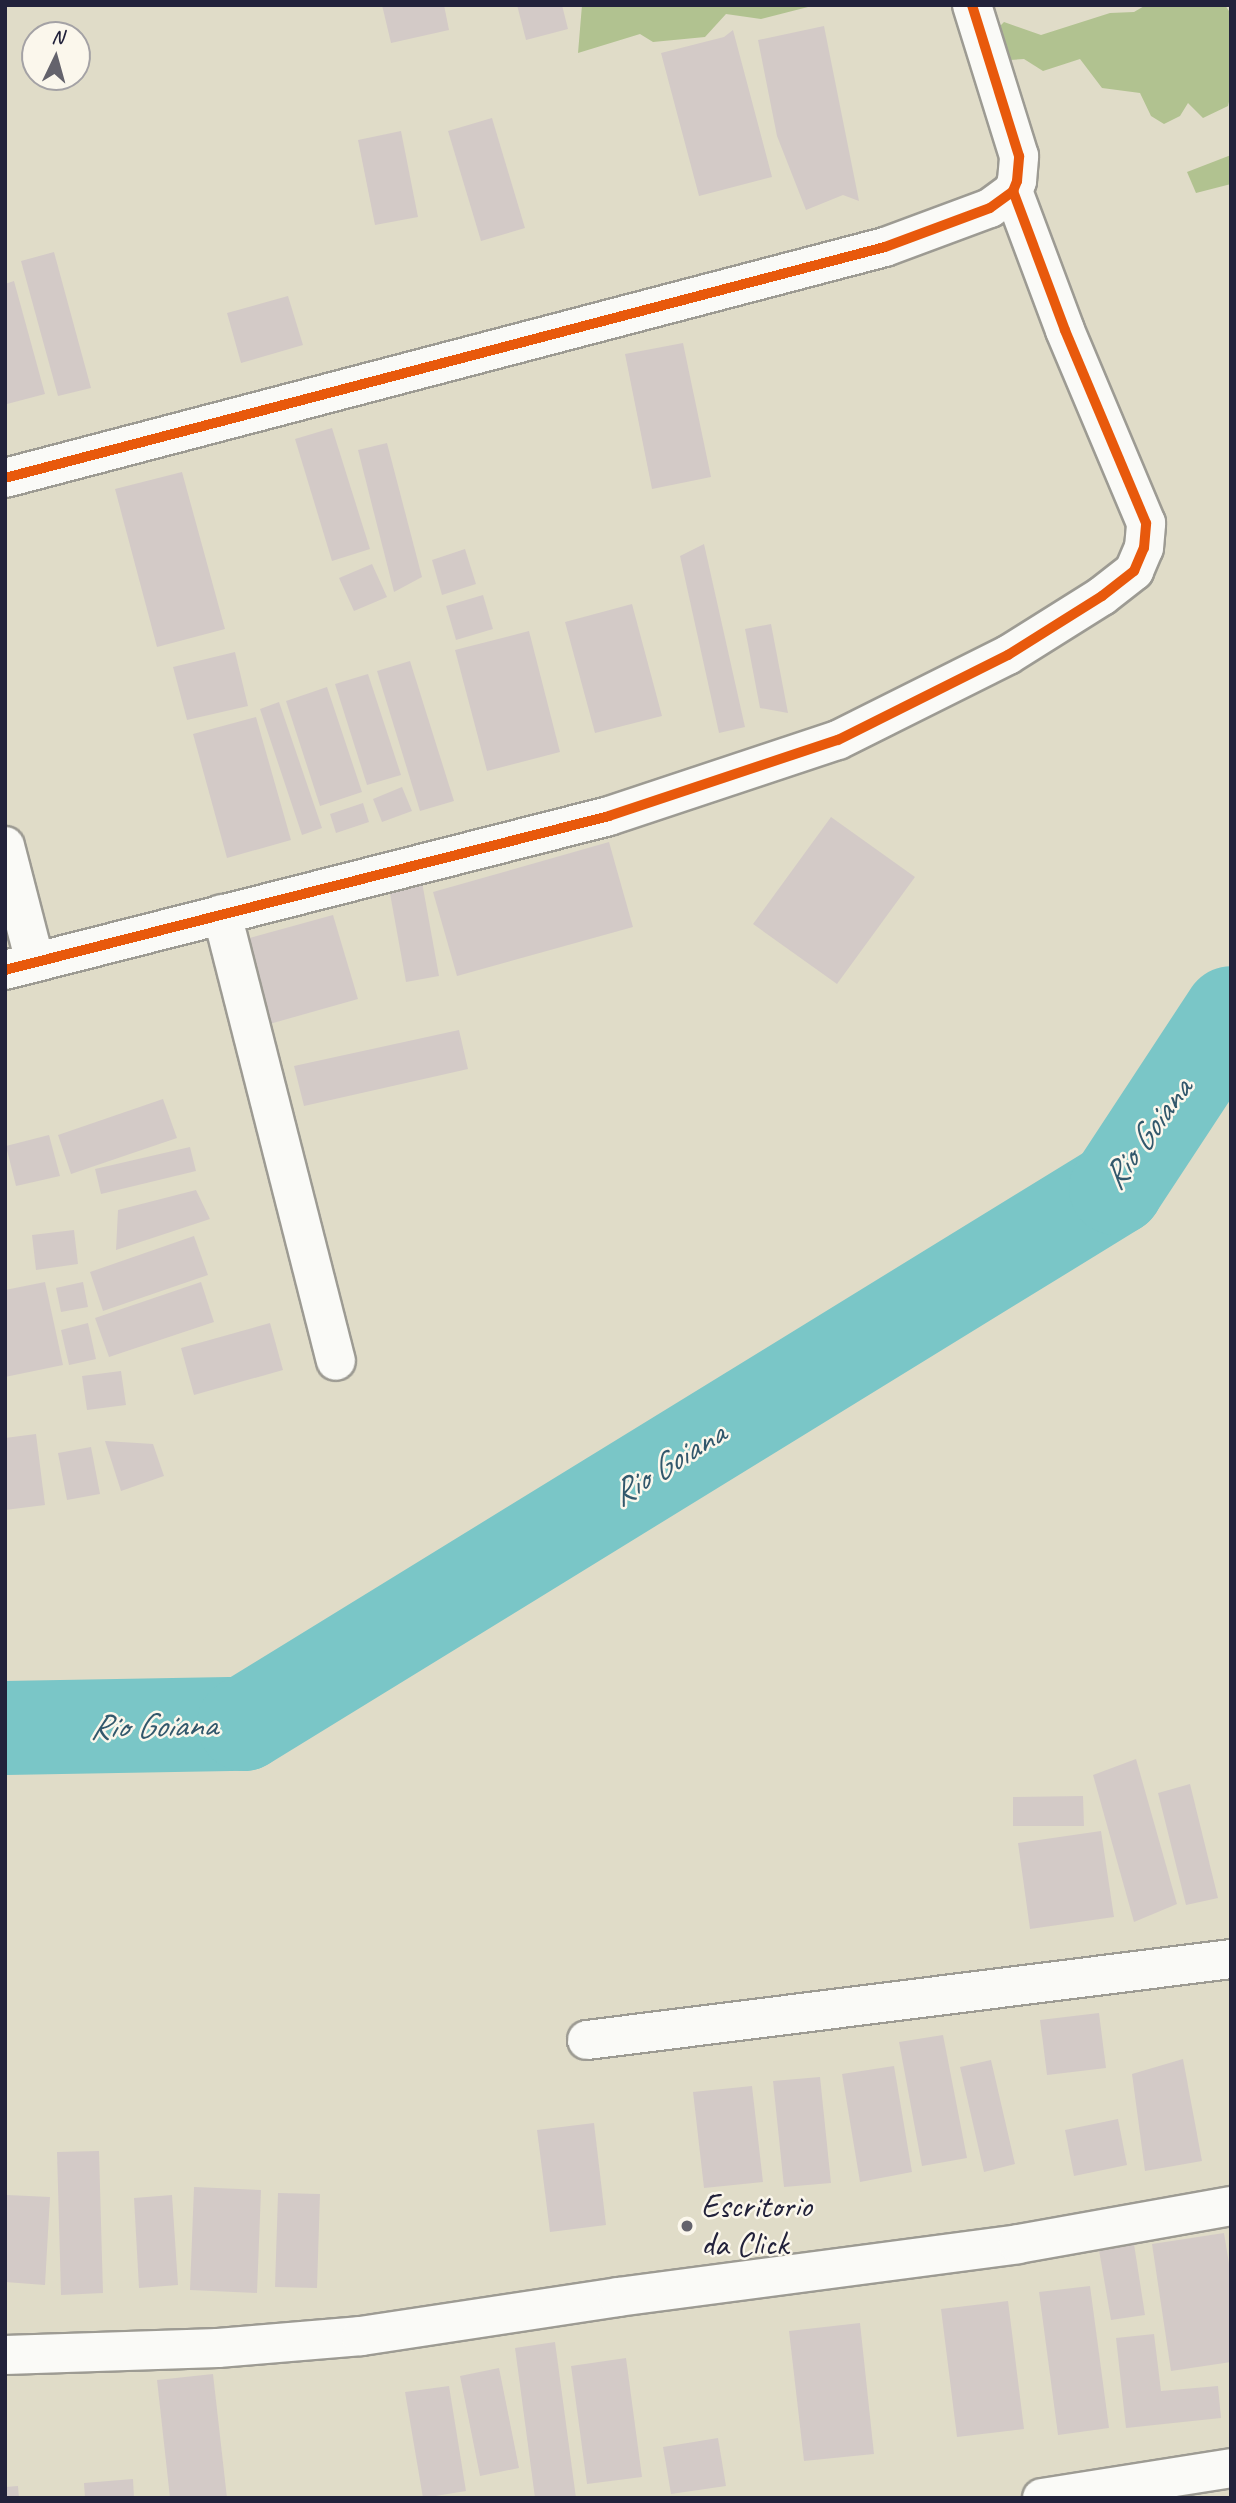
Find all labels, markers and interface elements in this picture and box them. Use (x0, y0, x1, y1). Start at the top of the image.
north arrow (21, 21, 91, 91)
text: N (51, 25, 65, 50)
water label: Rio Goiana (1093, 1070, 1201, 1198)
water label: Rio Goiana (603, 1412, 733, 1516)
water label: Rio Goiana (89, 1704, 217, 1748)
place label: Escritorio da Click (701, 2187, 812, 2265)
marker: Escritorio da Click (679, 2218, 695, 2234)

